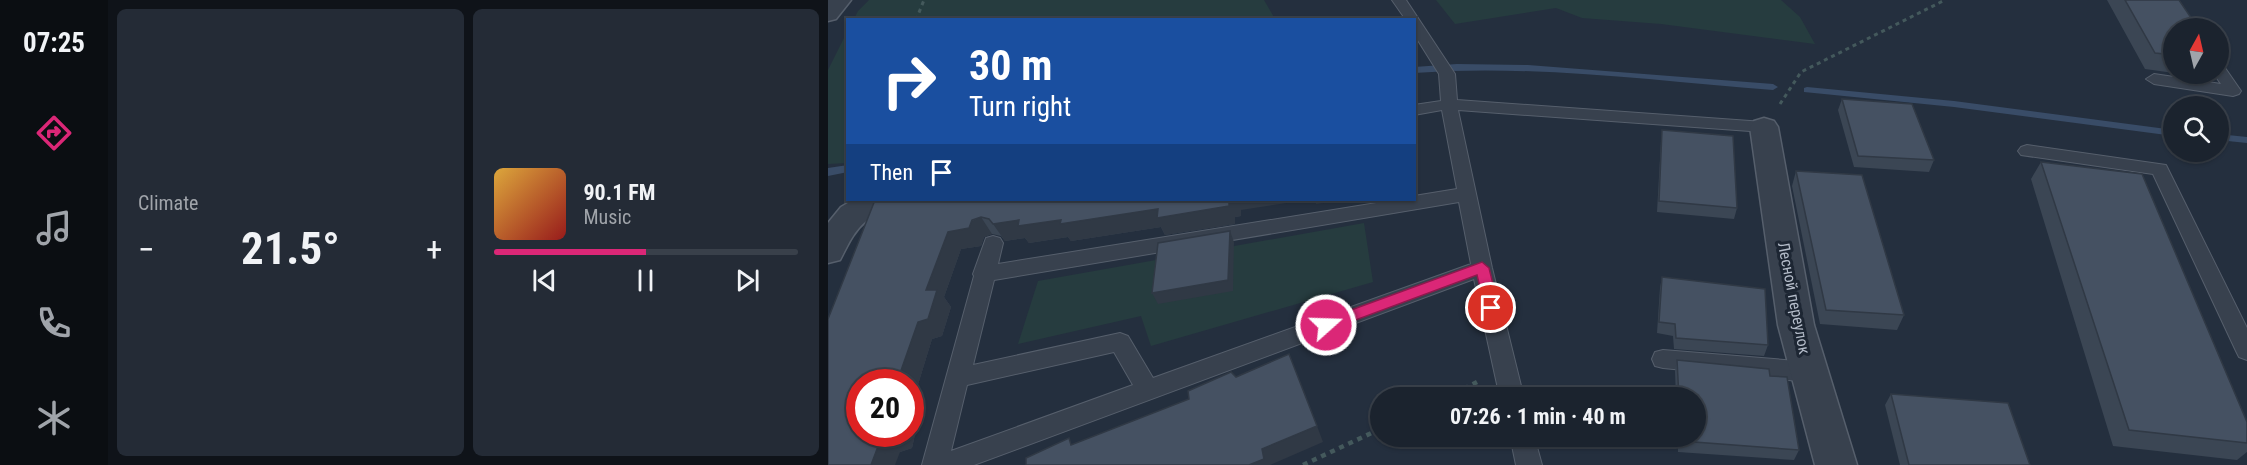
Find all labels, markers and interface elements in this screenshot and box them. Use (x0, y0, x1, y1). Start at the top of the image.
north arrow (2163, 18, 2229, 84)
map controls (2163, 18, 2229, 162)
text: 07:25 (23, 27, 85, 59)
text: 30 m (969, 41, 1052, 90)
icon: right (870, 42, 948, 120)
text: Turn right (969, 91, 1071, 123)
button: search (2163, 96, 2229, 162)
icon: directions (33, 112, 75, 154)
icon: arrive (925, 156, 958, 189)
text: Then (870, 160, 913, 185)
text: 90.1 FM (584, 180, 655, 205)
text: Climate (138, 191, 198, 215)
text: Music (584, 205, 631, 229)
icon: music (33, 207, 75, 249)
text: 21.5° (241, 222, 340, 275)
text: − (138, 230, 155, 269)
text: + (426, 230, 442, 269)
street label: Лесной переулок (1774, 240, 1814, 356)
icon: previous (528, 264, 561, 297)
icon: pause (629, 264, 662, 297)
icon: next (731, 264, 764, 297)
pin (1465, 282, 1516, 333)
icon: arrive (1474, 291, 1507, 324)
position arrow (1294, 293, 1358, 357)
icon: phone (33, 302, 75, 344)
speed limit sign: 20 (846, 369, 924, 447)
icon: climate (33, 397, 75, 439)
text: 07:26 · 1 min · 40 m (1450, 404, 1626, 429)

